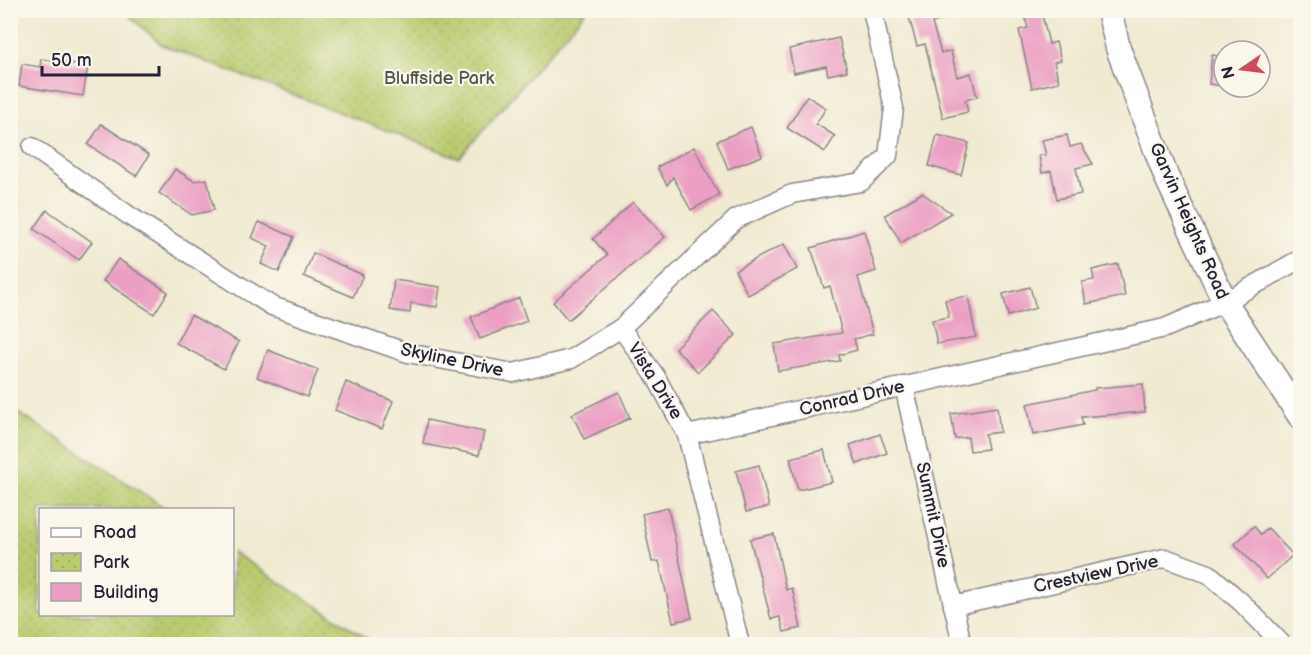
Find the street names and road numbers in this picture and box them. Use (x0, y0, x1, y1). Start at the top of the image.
street label: Garvin Heights Road (1145, 139, 1233, 303)
street label: Skyline Drive (399, 339, 506, 381)
street label: Vista Drive (623, 339, 687, 424)
street label: Conrad Drive (798, 376, 907, 420)
street label: Summit Drive (912, 460, 955, 570)
street label: Crestview Drive (1032, 550, 1161, 597)

